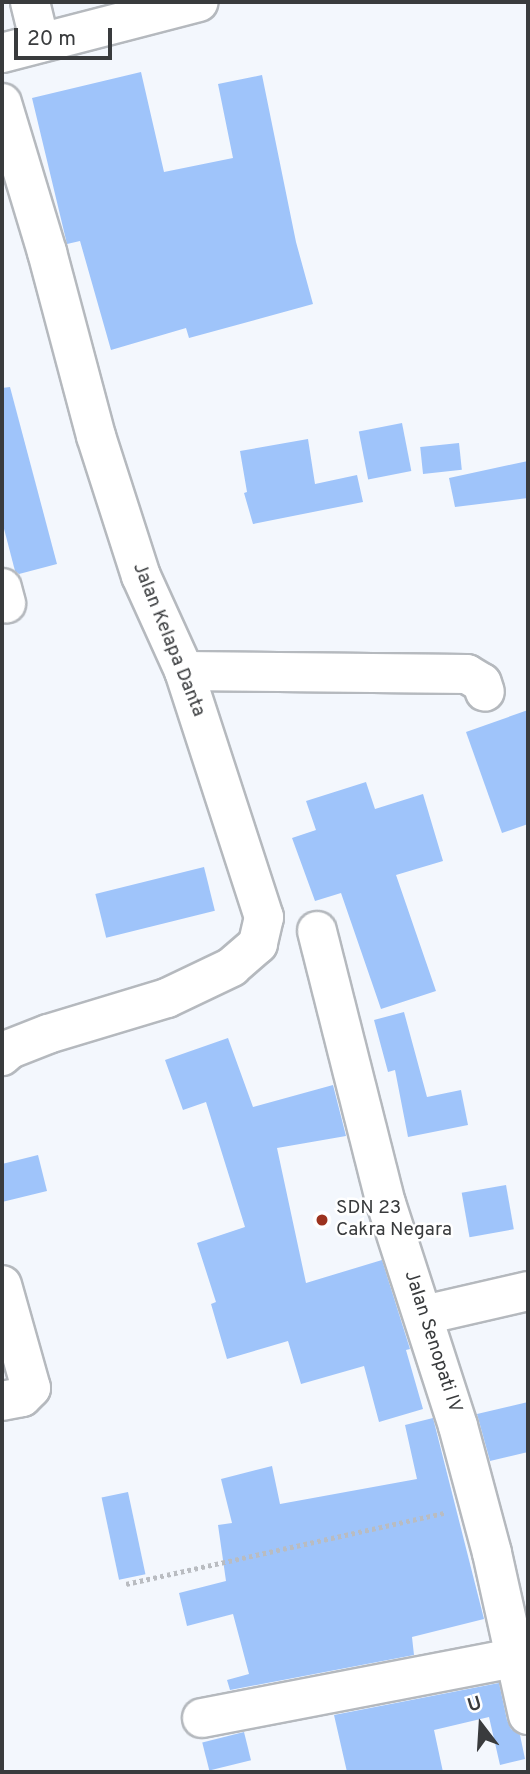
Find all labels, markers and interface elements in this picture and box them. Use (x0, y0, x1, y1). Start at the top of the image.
scale bar (18, 14, 116, 58)
text: 20 m (27, 26, 76, 53)
street label: Jalan Kelapa Danta (127, 560, 209, 720)
place label: SDN 23 Cakra Negara (336, 1198, 452, 1242)
marker: SDN 23 Cakra Negara (314, 1212, 330, 1228)
street label: Jalan Senopati IV (398, 1268, 466, 1416)
north arrow (446, 1690, 516, 1760)
text: U (465, 1691, 485, 1718)

